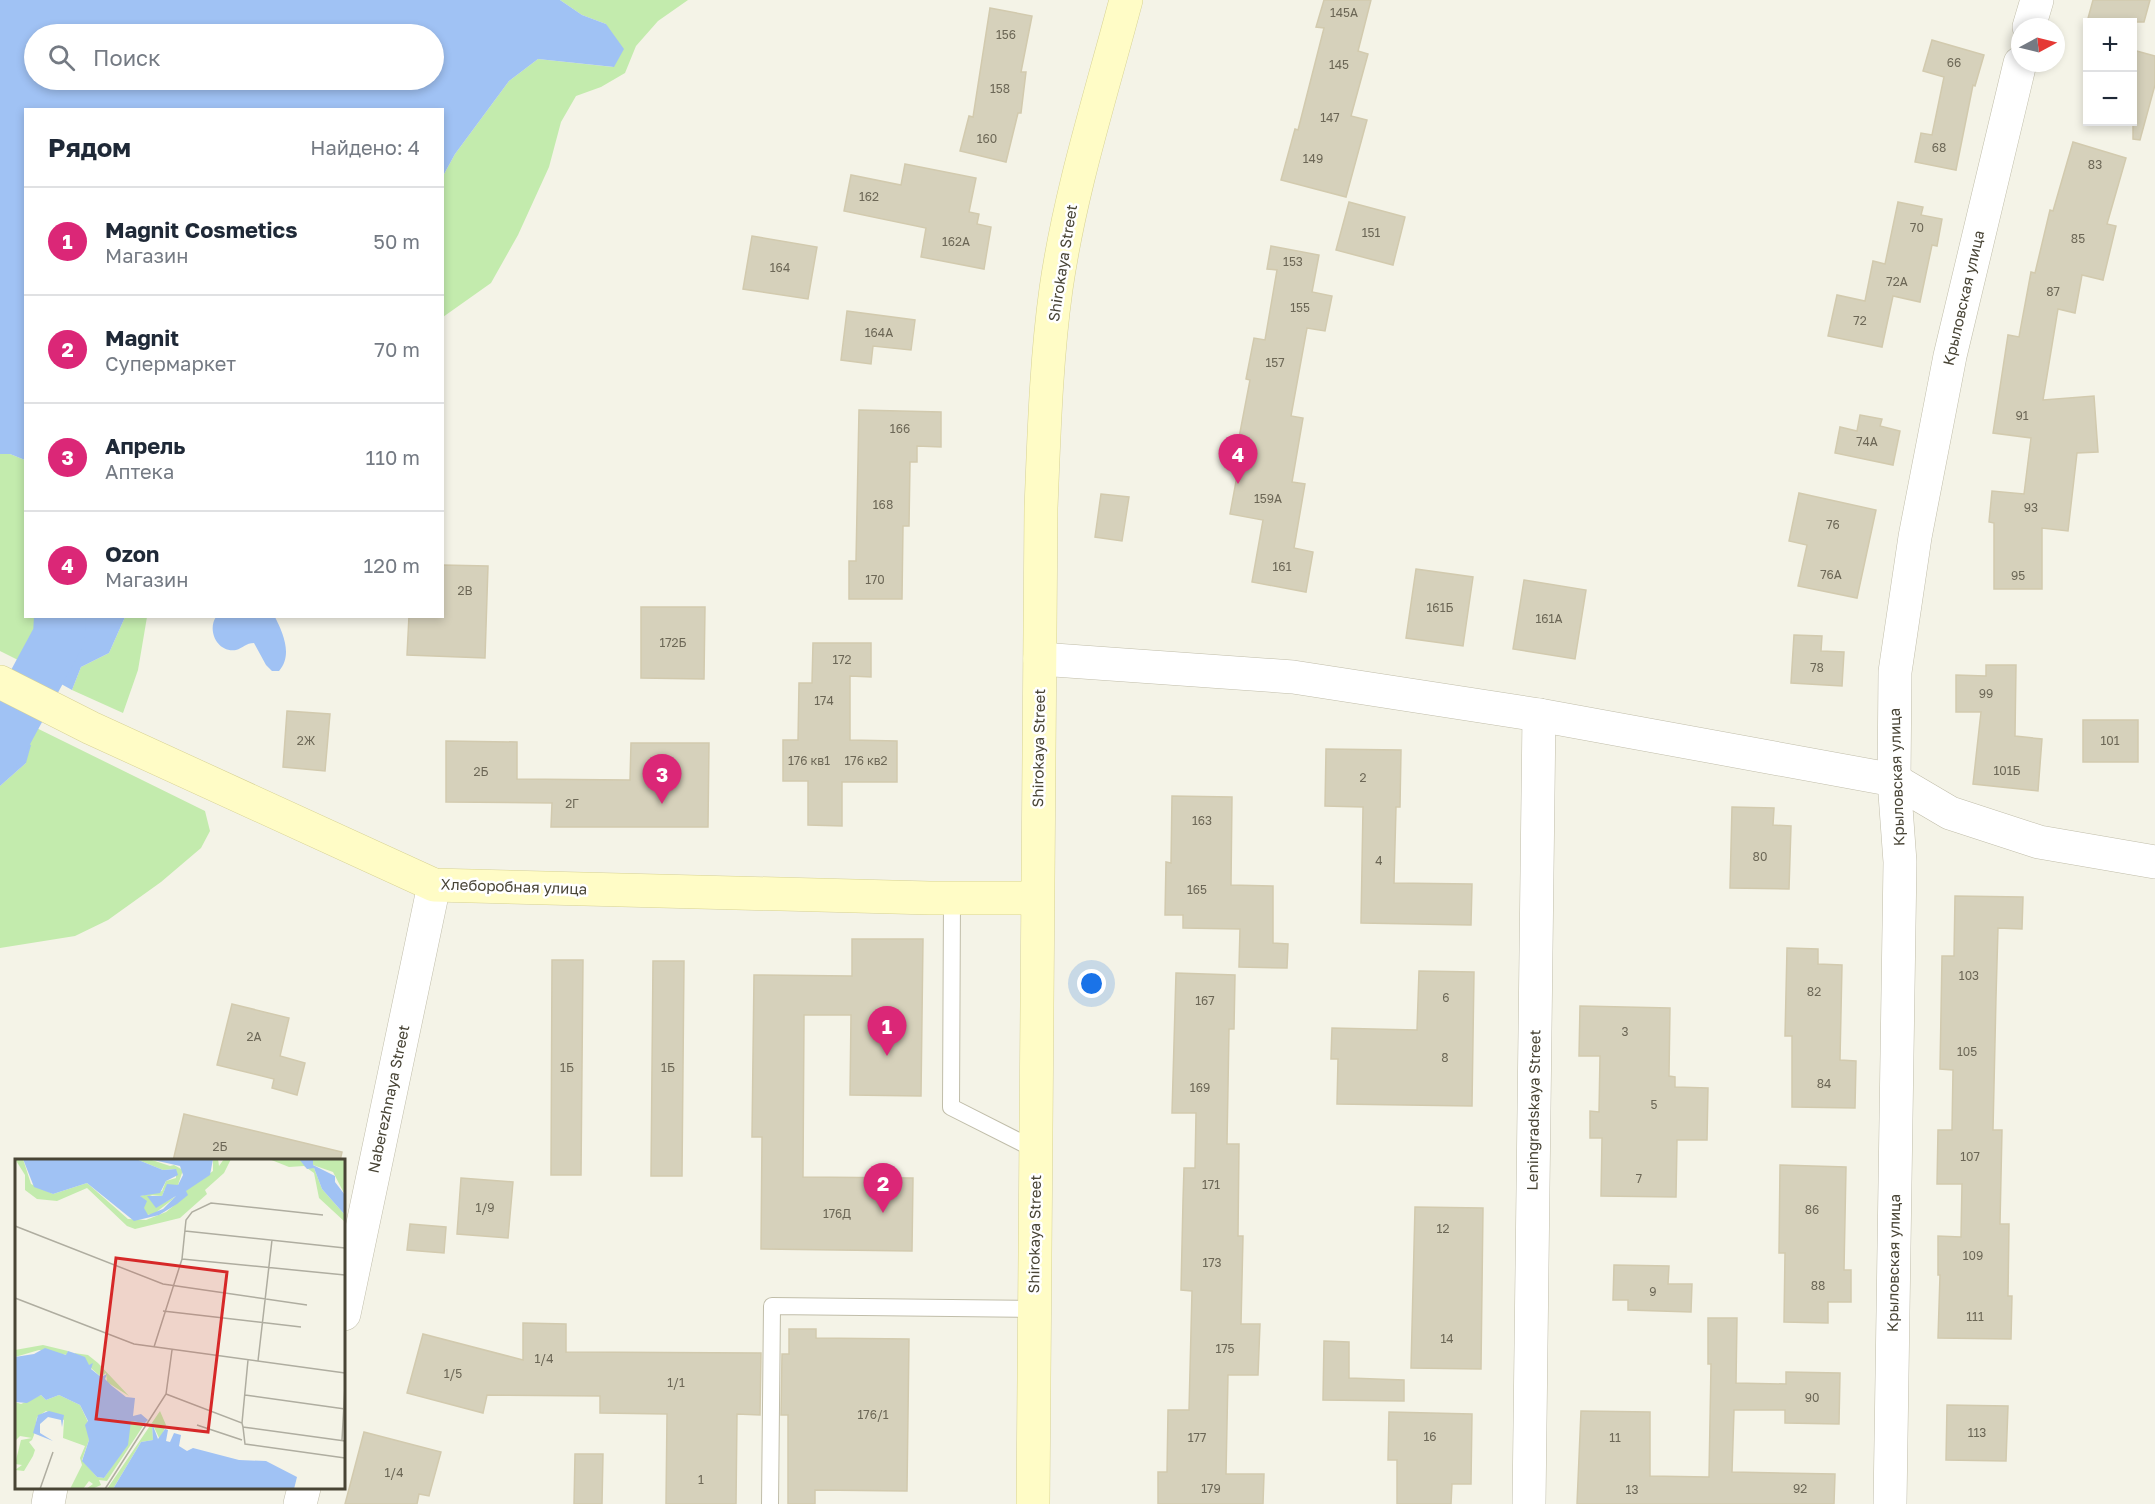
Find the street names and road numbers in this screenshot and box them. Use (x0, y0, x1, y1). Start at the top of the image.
street label: Shirokaya Street (1044, 203, 1080, 323)
street label: Крыловская улица (1939, 228, 1987, 367)
street label: Shirokaya Street (1028, 689, 1048, 807)
street label: Крыловская улица (1885, 708, 1907, 846)
street label: Хлеборобная улица (440, 874, 588, 898)
street label: Naberezhnaya Street (364, 1023, 413, 1175)
street label: Leningradskaya Street (1523, 1029, 1543, 1191)
street label: Shirokaya Street (1024, 1175, 1044, 1293)
street label: Крыловская улица (1883, 1194, 1903, 1332)

